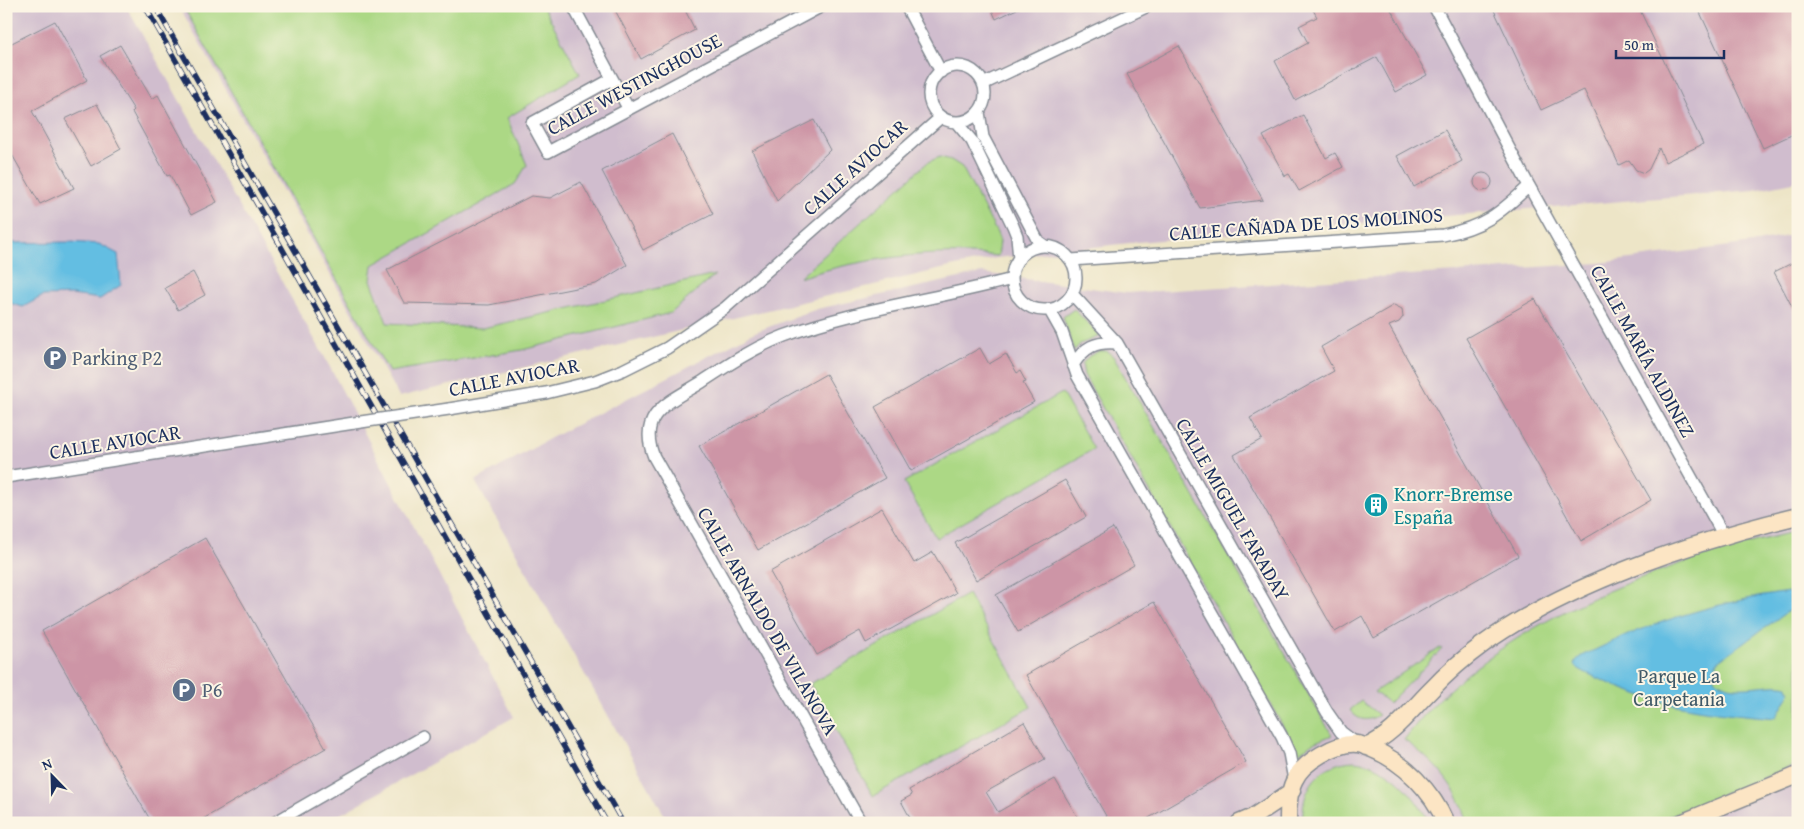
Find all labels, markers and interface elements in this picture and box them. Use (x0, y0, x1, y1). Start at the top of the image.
street label: CALLE WESTINGHOUSE (541, 25, 726, 142)
scale bar (1616, 28, 1724, 60)
text: 50 m (1624, 34, 1655, 55)
street label: CALLE AVIOCAR (796, 111, 914, 222)
street label: CALLE CAÑADA DE LOS MOLINOS (1168, 199, 1444, 248)
street label: CALLE MARÍA ALDINEZ (1584, 259, 1703, 442)
place label: Parking P2 (72, 343, 162, 372)
parking icon: Parking P2 (42, 345, 68, 371)
street label: CALLE AVIOCAR (446, 350, 582, 403)
street label: CALLE MIGUEL FARADAY (1169, 412, 1298, 605)
street label: CALLE AVIOCAR (47, 417, 183, 466)
place label: Knorr-Bremse España (1394, 479, 1513, 531)
building icon: Knorr-Bremse España (1363, 492, 1389, 518)
street label: CALLE ARNALDO DE VILANOVA (691, 501, 846, 740)
park label: Parque La Carpetania (1633, 661, 1725, 713)
place label: P6 (202, 675, 222, 704)
parking icon: P6 (171, 677, 197, 703)
north arrow (28, 752, 78, 802)
text: N (39, 753, 56, 775)

